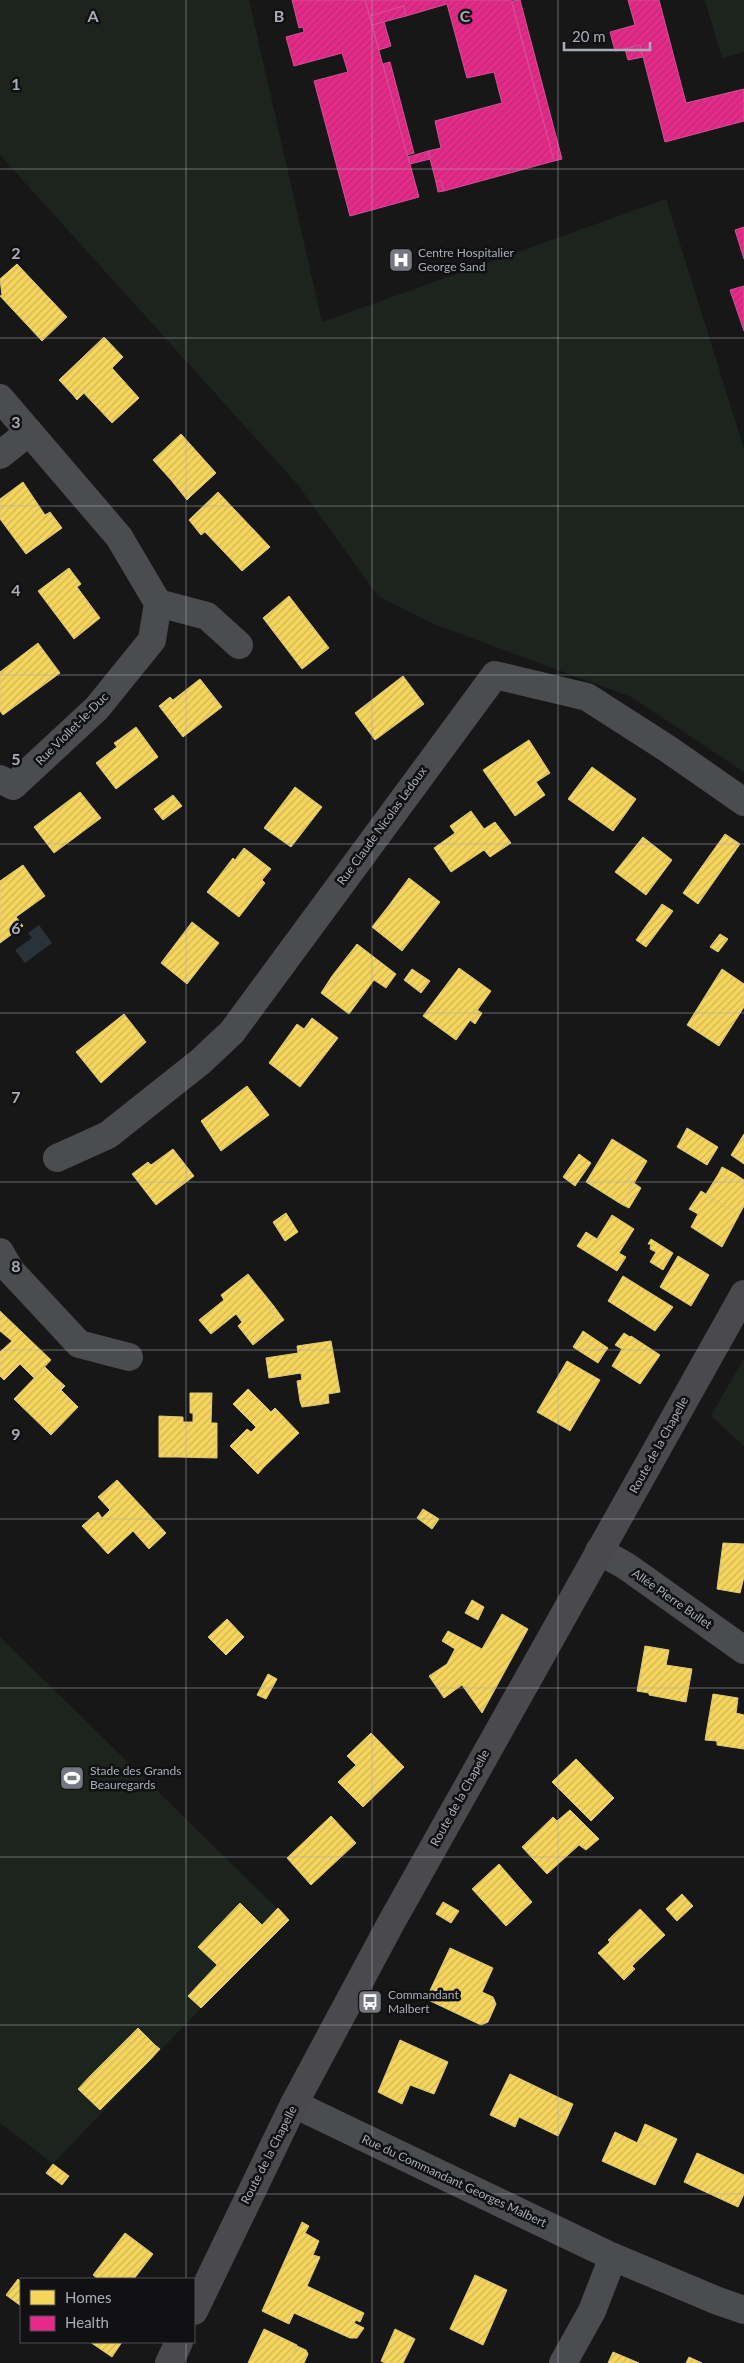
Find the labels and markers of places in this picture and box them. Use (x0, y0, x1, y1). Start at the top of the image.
place label: Centre Hospitalier George Sand (418, 245, 515, 274)
hospital icon: Centre Hospitalier George Sand (388, 247, 414, 273)
place label: Stade des Grands Beauregards (90, 1763, 181, 1792)
sports icon: Stade des Grands Beauregards (59, 1765, 85, 1791)
place label: Commandant Malbert (388, 1987, 459, 2016)
bus stop icon: Commandant Malbert (357, 1989, 383, 2015)

